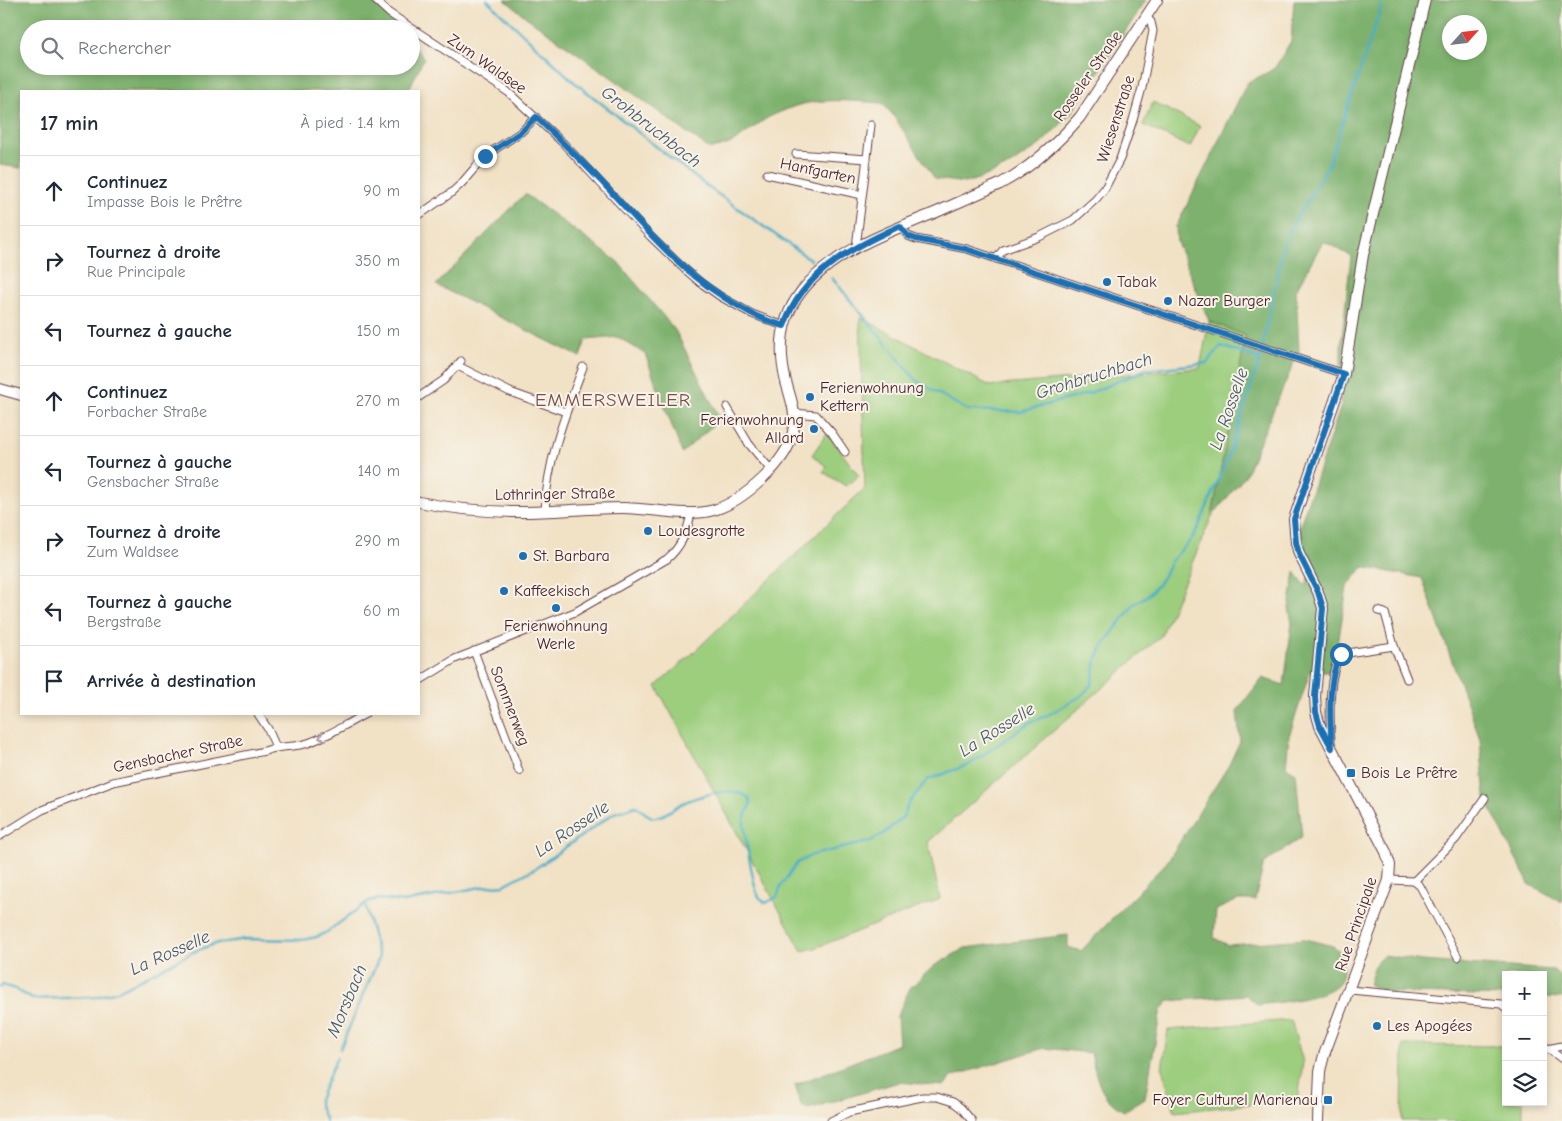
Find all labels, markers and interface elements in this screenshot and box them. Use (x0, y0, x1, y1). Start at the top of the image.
north arrow (1442, 15, 1487, 60)
search box (20, 20, 420, 75)
street label: Rosseler Straße (1050, 27, 1126, 125)
street label: Zum Waldsee (444, 30, 530, 98)
icon: search (38, 34, 66, 62)
text: Rechercher (78, 37, 171, 59)
street label: Wiesenstraße (1093, 73, 1139, 165)
water label: Grohbruchbach (597, 82, 705, 172)
text: 17 min (40, 111, 98, 135)
text: À pied · 1.4 km (300, 114, 400, 132)
route end (474, 145, 497, 168)
street label: Hanfgarten (779, 154, 857, 188)
text: Continuez (87, 171, 167, 193)
icon: ahead (40, 177, 68, 205)
text: 90 m (363, 182, 400, 200)
text: Impasse Bois le Prêtre (87, 193, 242, 211)
text: Tournez à droite (87, 241, 221, 263)
icon: right (40, 247, 68, 275)
text: 350 m (355, 252, 400, 270)
text: Rue Principale (87, 263, 185, 281)
place label: Tabak (1117, 273, 1157, 291)
marker: Tabak (1101, 276, 1113, 288)
place label: Nazar Burger (1178, 292, 1271, 310)
marker: Nazar Burger (1162, 295, 1174, 307)
icon: left (40, 317, 68, 345)
text: Tournez à gauche (87, 320, 232, 342)
text: 150 m (357, 322, 400, 340)
water label: Grohbruchbach (1033, 348, 1155, 404)
water label: La Rosselle (1205, 365, 1253, 453)
place label: Ferienwohnung Kettern (820, 379, 924, 415)
text: Continuez (87, 381, 167, 403)
icon: ahead (40, 387, 68, 415)
district label: EMMERSWEILER (535, 389, 691, 411)
marker: Ferienwohnung Kettern (804, 391, 816, 403)
text: 270 m (356, 392, 400, 410)
text: Forbacher Straße (87, 403, 207, 421)
place label: Ferienwohnung Allard (700, 411, 804, 447)
marker: Ferienwohnung Allard (808, 423, 820, 435)
text: Tournez à gauche (87, 451, 232, 473)
icon: left (40, 457, 68, 485)
text: 140 m (358, 462, 400, 480)
text: Gensbacher Straße (87, 473, 219, 491)
street label: Lothringer Straße (495, 484, 615, 504)
text: Tournez à droite (87, 521, 221, 543)
place label: Loudesgrotte (658, 522, 745, 540)
marker: Loudesgrotte (642, 525, 654, 537)
icon: right (40, 527, 68, 555)
text: 290 m (355, 532, 400, 550)
text: Zum Waldsee (87, 543, 179, 561)
place label: St. Barbara (533, 547, 610, 565)
marker: St. Barbara (517, 550, 529, 562)
place label: Kaffeekisch (514, 582, 590, 600)
marker: Kaffeekisch (498, 585, 510, 597)
text: Tournez à gauche (87, 591, 232, 613)
icon: left (40, 597, 68, 625)
text: 60 m (363, 602, 400, 620)
marker: Ferienwohnung Werle (550, 602, 562, 614)
text: Bergstraße (87, 613, 161, 631)
place label: Ferienwohnung Werle (504, 617, 608, 653)
route start (1330, 643, 1353, 666)
street label: Sommerweg (487, 664, 533, 748)
icon: arrive (40, 667, 68, 695)
text: Arrivée à destination (87, 670, 256, 692)
water label: La Rosselle (955, 698, 1039, 762)
one-way arrow (319, 730, 328, 740)
street label: Gensbacher Straße (112, 731, 244, 777)
place label: Bois Le Prêtre (1361, 764, 1458, 782)
marker: Bois Le Prêtre (1345, 767, 1357, 779)
water label: La Rosselle (531, 796, 613, 862)
street label: Rue Principale (1331, 875, 1381, 973)
water label: La Rosselle (127, 926, 213, 980)
water label: Morsbach (322, 962, 372, 1041)
map controls (1502, 971, 1547, 1106)
button: + (1502, 971, 1547, 1016)
button: − (1502, 1016, 1547, 1061)
place label: Les Apogées (1387, 1017, 1473, 1035)
marker: Les Apogées (1371, 1020, 1383, 1032)
button: layers (1502, 1061, 1547, 1106)
place label: Foyer Culturel Marienau (1153, 1091, 1318, 1109)
marker: Foyer Culturel Marienau (1322, 1094, 1334, 1106)

